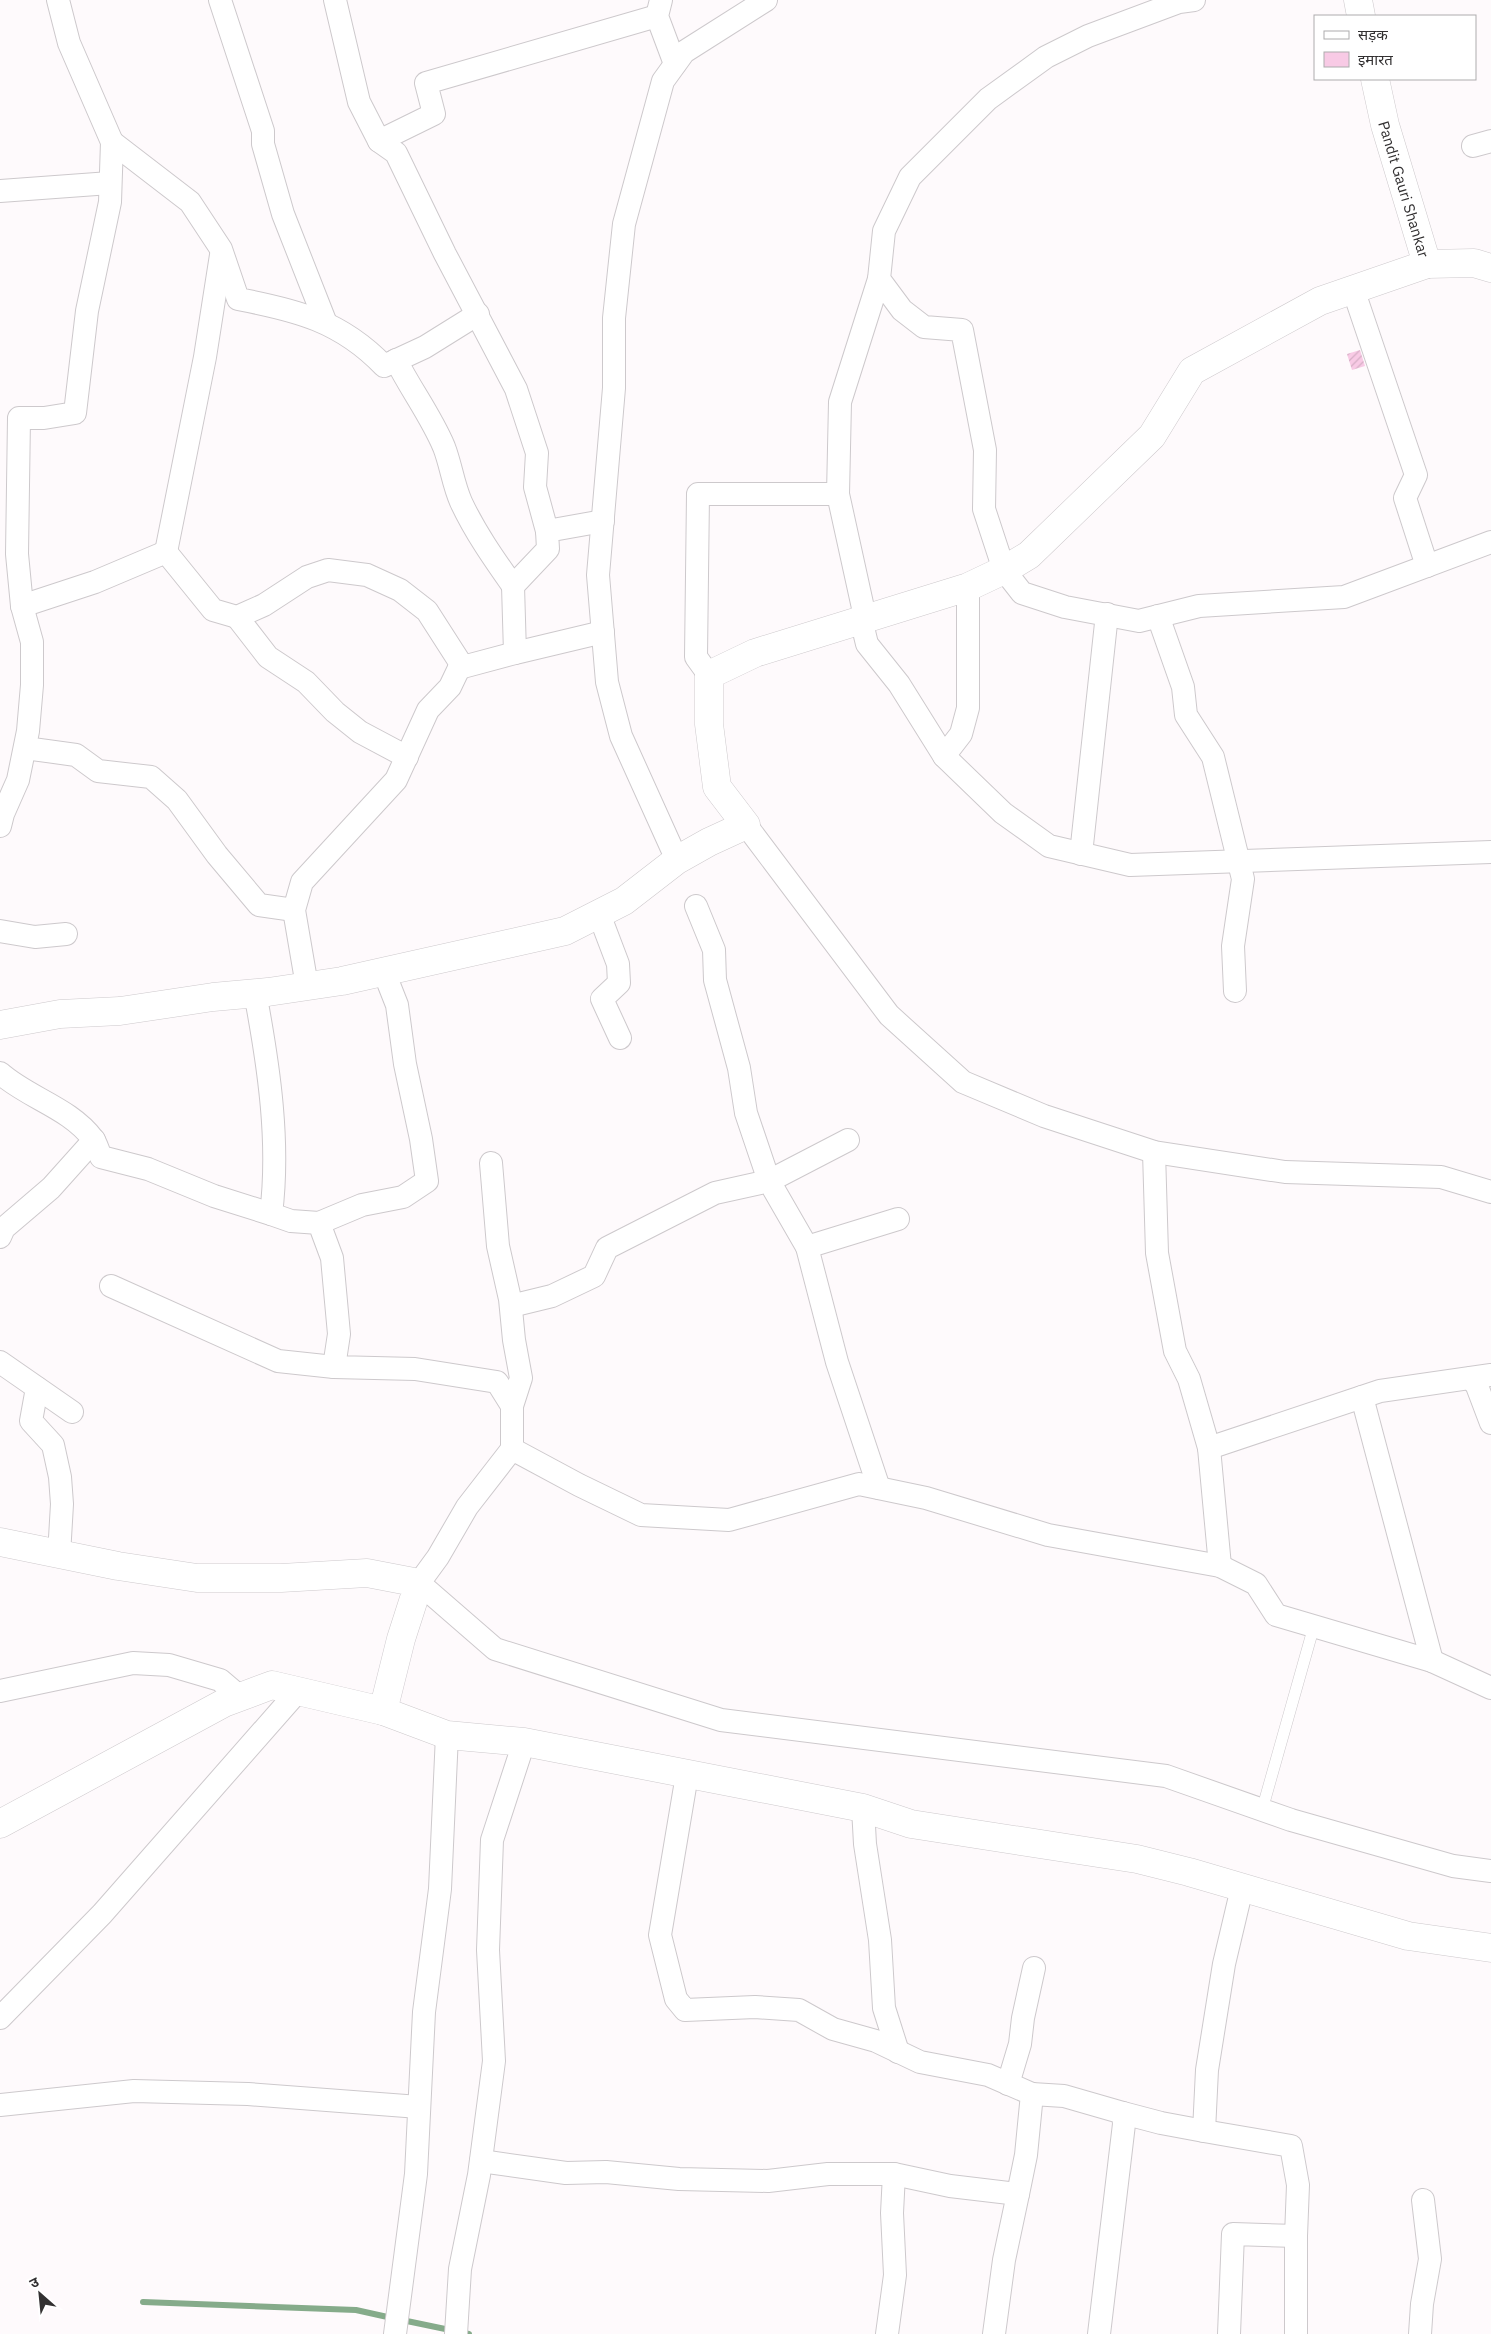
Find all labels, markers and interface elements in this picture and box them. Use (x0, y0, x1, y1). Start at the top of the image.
legend (1314, 15, 1476, 80)
text: सड़क (1358, 25, 1388, 44)
text: इमारत (1358, 50, 1393, 69)
street label: Pandit Gauri Shankar (1375, 118, 1434, 260)
north arrow (15, 2269, 65, 2319)
text: उ (26, 2272, 43, 2292)

